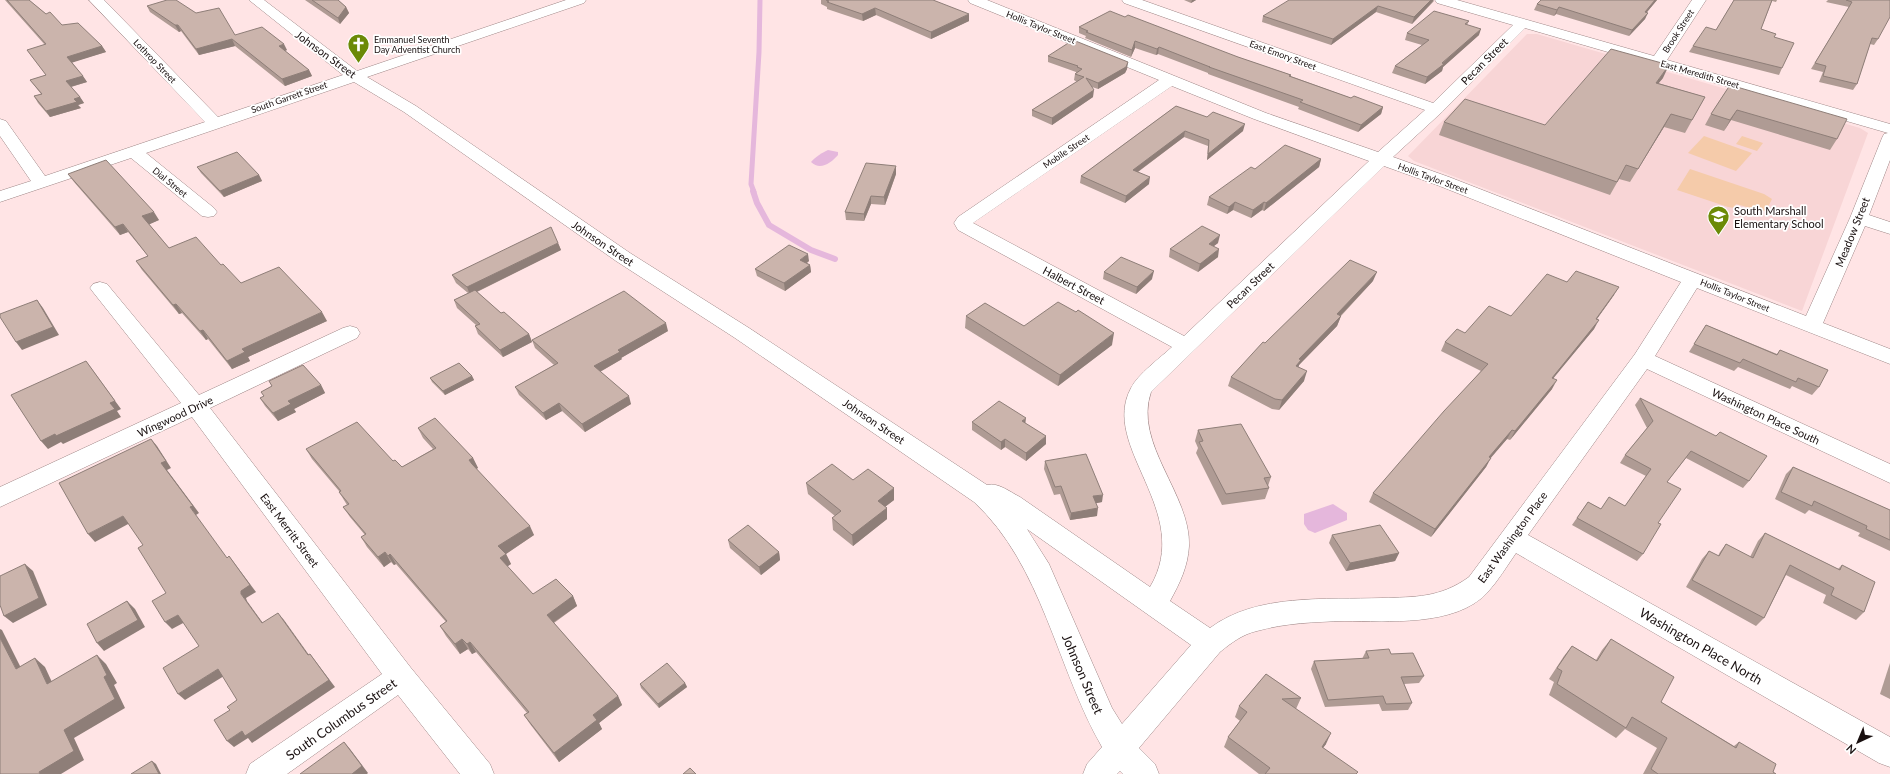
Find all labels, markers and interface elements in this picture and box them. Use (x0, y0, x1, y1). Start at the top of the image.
street label: Brook Street (1660, 7, 1697, 55)
street label: Hollis Taylor Street (1005, 8, 1078, 46)
street label: Johnson Street (293, 28, 359, 80)
church icon: Emmanuel Seventh Day Adventist Church (345, 31, 371, 64)
place label: Emmanuel Seventh Day Adventist Church (374, 34, 460, 55)
street label: Pecan Street (1458, 35, 1510, 87)
street label: Lothrop Street (131, 37, 179, 86)
street label: East Emory Street (1248, 38, 1319, 72)
street label: East Meredith Street (1659, 58, 1741, 91)
street label: South Garrett Street (249, 79, 329, 115)
street label: Mobile Street (1041, 131, 1092, 170)
street label: Hollis Taylor Street (1396, 160, 1470, 196)
street label: Dial Street (150, 165, 190, 200)
street label: Meadow Street (1832, 195, 1872, 269)
school or university icon: South Marshall Elementary School (1706, 203, 1732, 236)
place label: South Marshall Elementary School (1734, 204, 1824, 230)
street label: Johnson Street (570, 218, 636, 269)
street label: Pecan Street (1224, 259, 1276, 311)
street label: Halbert Street (1041, 263, 1107, 307)
street label: Hollis Taylor Street (1699, 276, 1772, 314)
street label: Washington Place South (1710, 385, 1822, 447)
street label: Wingwood Drive (135, 393, 215, 439)
street label: Johnson Street (841, 396, 907, 447)
street label: East Washington Place (1475, 489, 1550, 585)
street label: East Merritt Street (258, 491, 322, 570)
street label: Washington Place North (1637, 604, 1765, 688)
street label: Johnson Street (1059, 632, 1107, 717)
street label: South Columbus Street (283, 675, 400, 763)
north arrow (1838, 722, 1878, 762)
text: N (1843, 742, 1858, 757)

